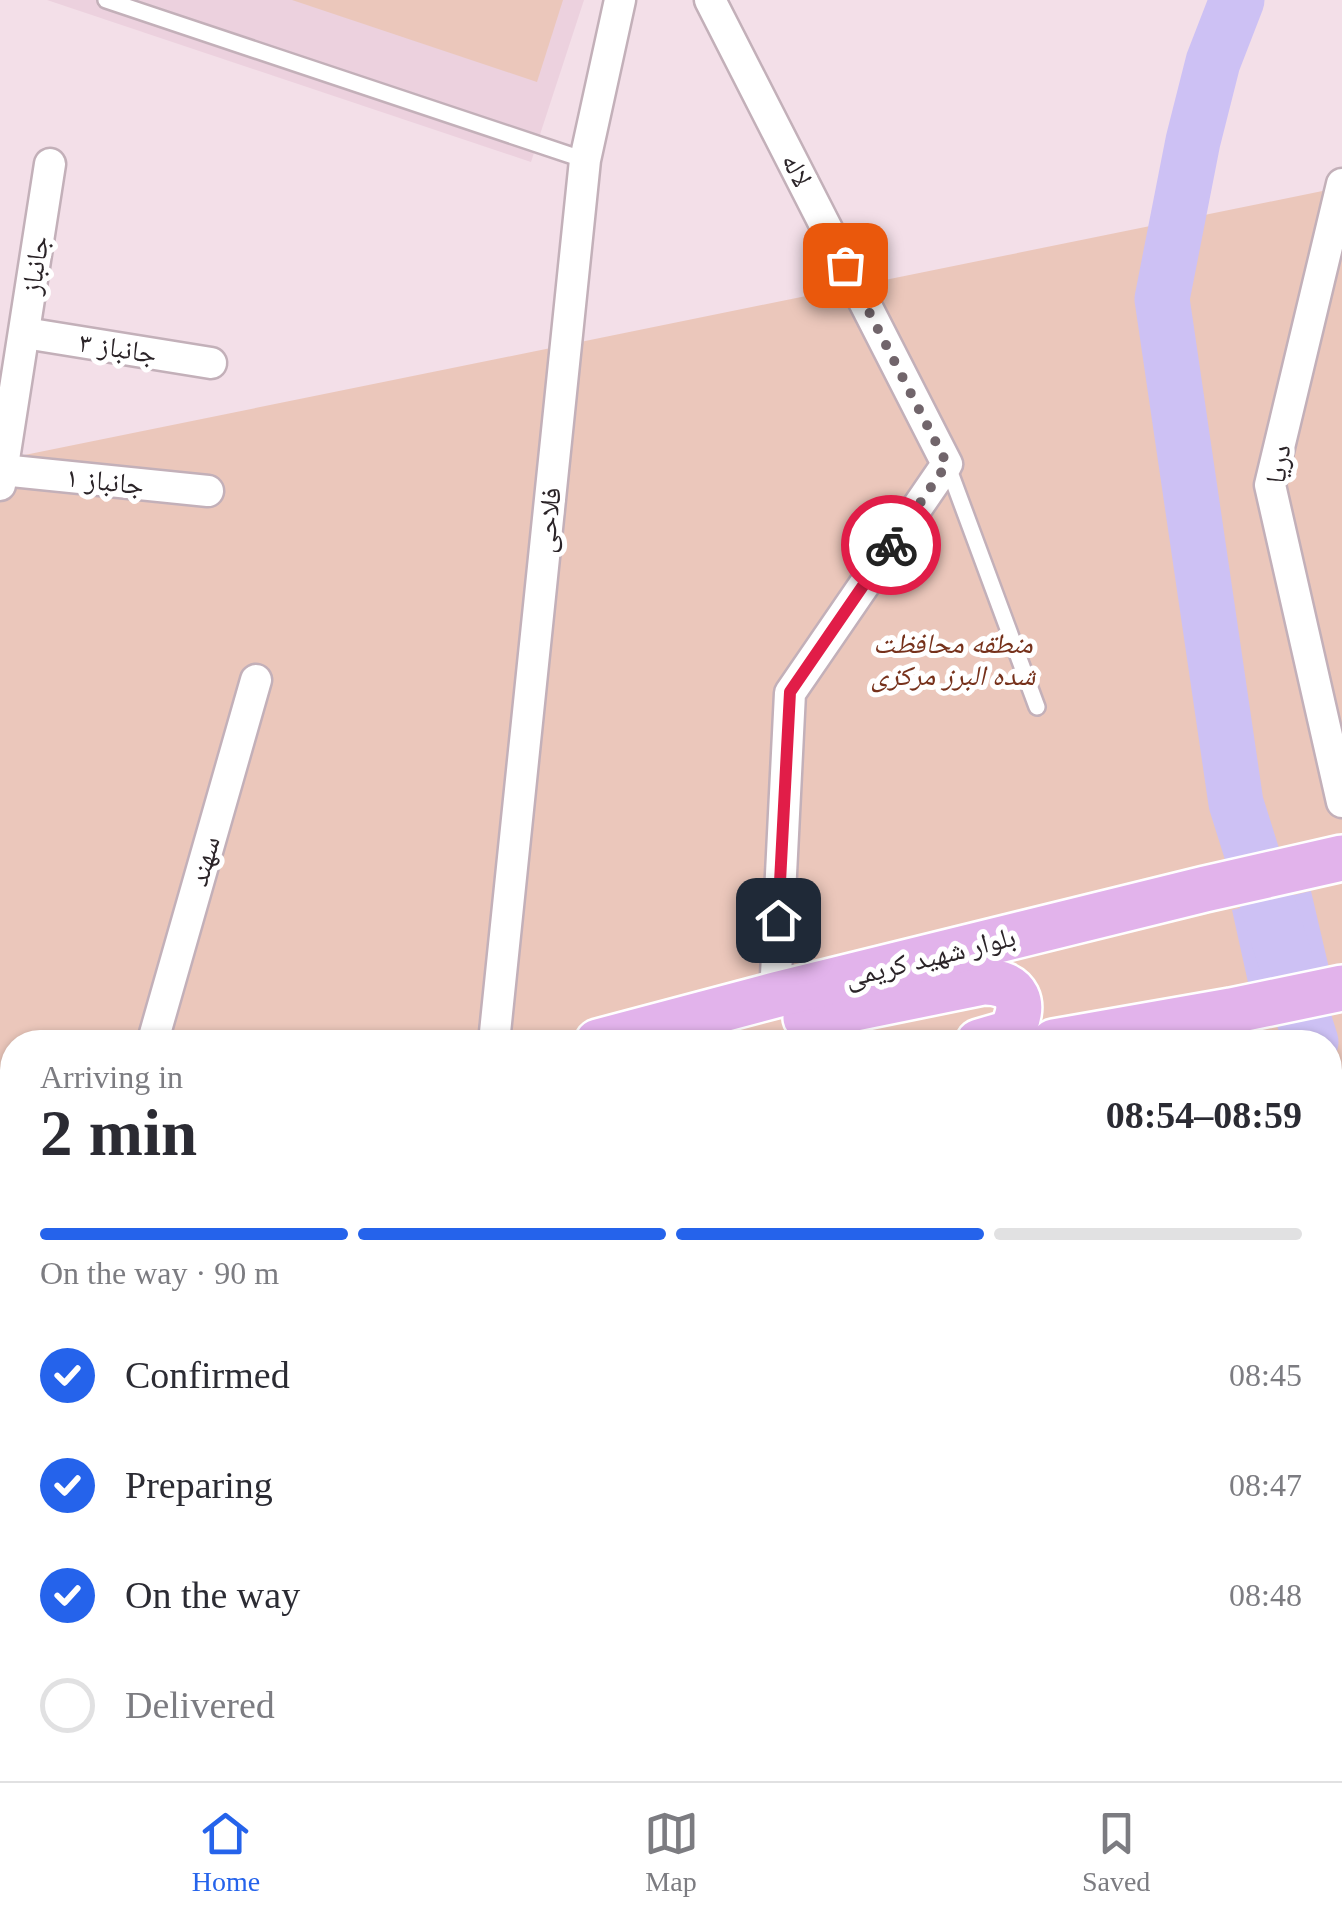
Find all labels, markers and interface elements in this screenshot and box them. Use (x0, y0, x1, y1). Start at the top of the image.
street label: لاله (776, 148, 818, 192)
pin (803, 223, 888, 308)
street label: جانباز (15, 234, 55, 297)
icon: bag (818, 238, 873, 293)
street label: جانباز ۳ (77, 327, 159, 369)
street label: دریا (1260, 442, 1297, 486)
street label: جانباز ۱ (64, 461, 146, 501)
street label: فلاحی (529, 486, 569, 555)
courier (841, 495, 941, 595)
icon: bike (864, 518, 919, 573)
park label: منطقه محافظت شده البرز مرکزی (871, 628, 1036, 693)
street label: سهند (182, 832, 226, 890)
pin (736, 878, 821, 963)
icon: home (751, 893, 806, 948)
street label: بلوار شهید کریمی (841, 921, 1019, 995)
text: Arriving in (40, 1059, 183, 1095)
text: 08:54–08:59 (1106, 1094, 1302, 1136)
text: 2 min (40, 1097, 197, 1169)
text: On the way · 90 m (40, 1255, 279, 1291)
icon: check (40, 1348, 95, 1403)
text: Confirmed (125, 1354, 290, 1396)
text: 08:45 (1229, 1357, 1302, 1393)
icon: check (40, 1458, 95, 1513)
text: Preparing (125, 1464, 273, 1506)
text: 08:47 (1229, 1467, 1302, 1503)
icon: check (40, 1568, 95, 1623)
text: On the way (125, 1574, 300, 1616)
text: 08:48 (1229, 1577, 1302, 1613)
text: Delivered (125, 1684, 275, 1726)
tab: Home (192, 1806, 260, 1898)
tab: Map (644, 1806, 699, 1898)
tab: Saved (1082, 1806, 1150, 1898)

